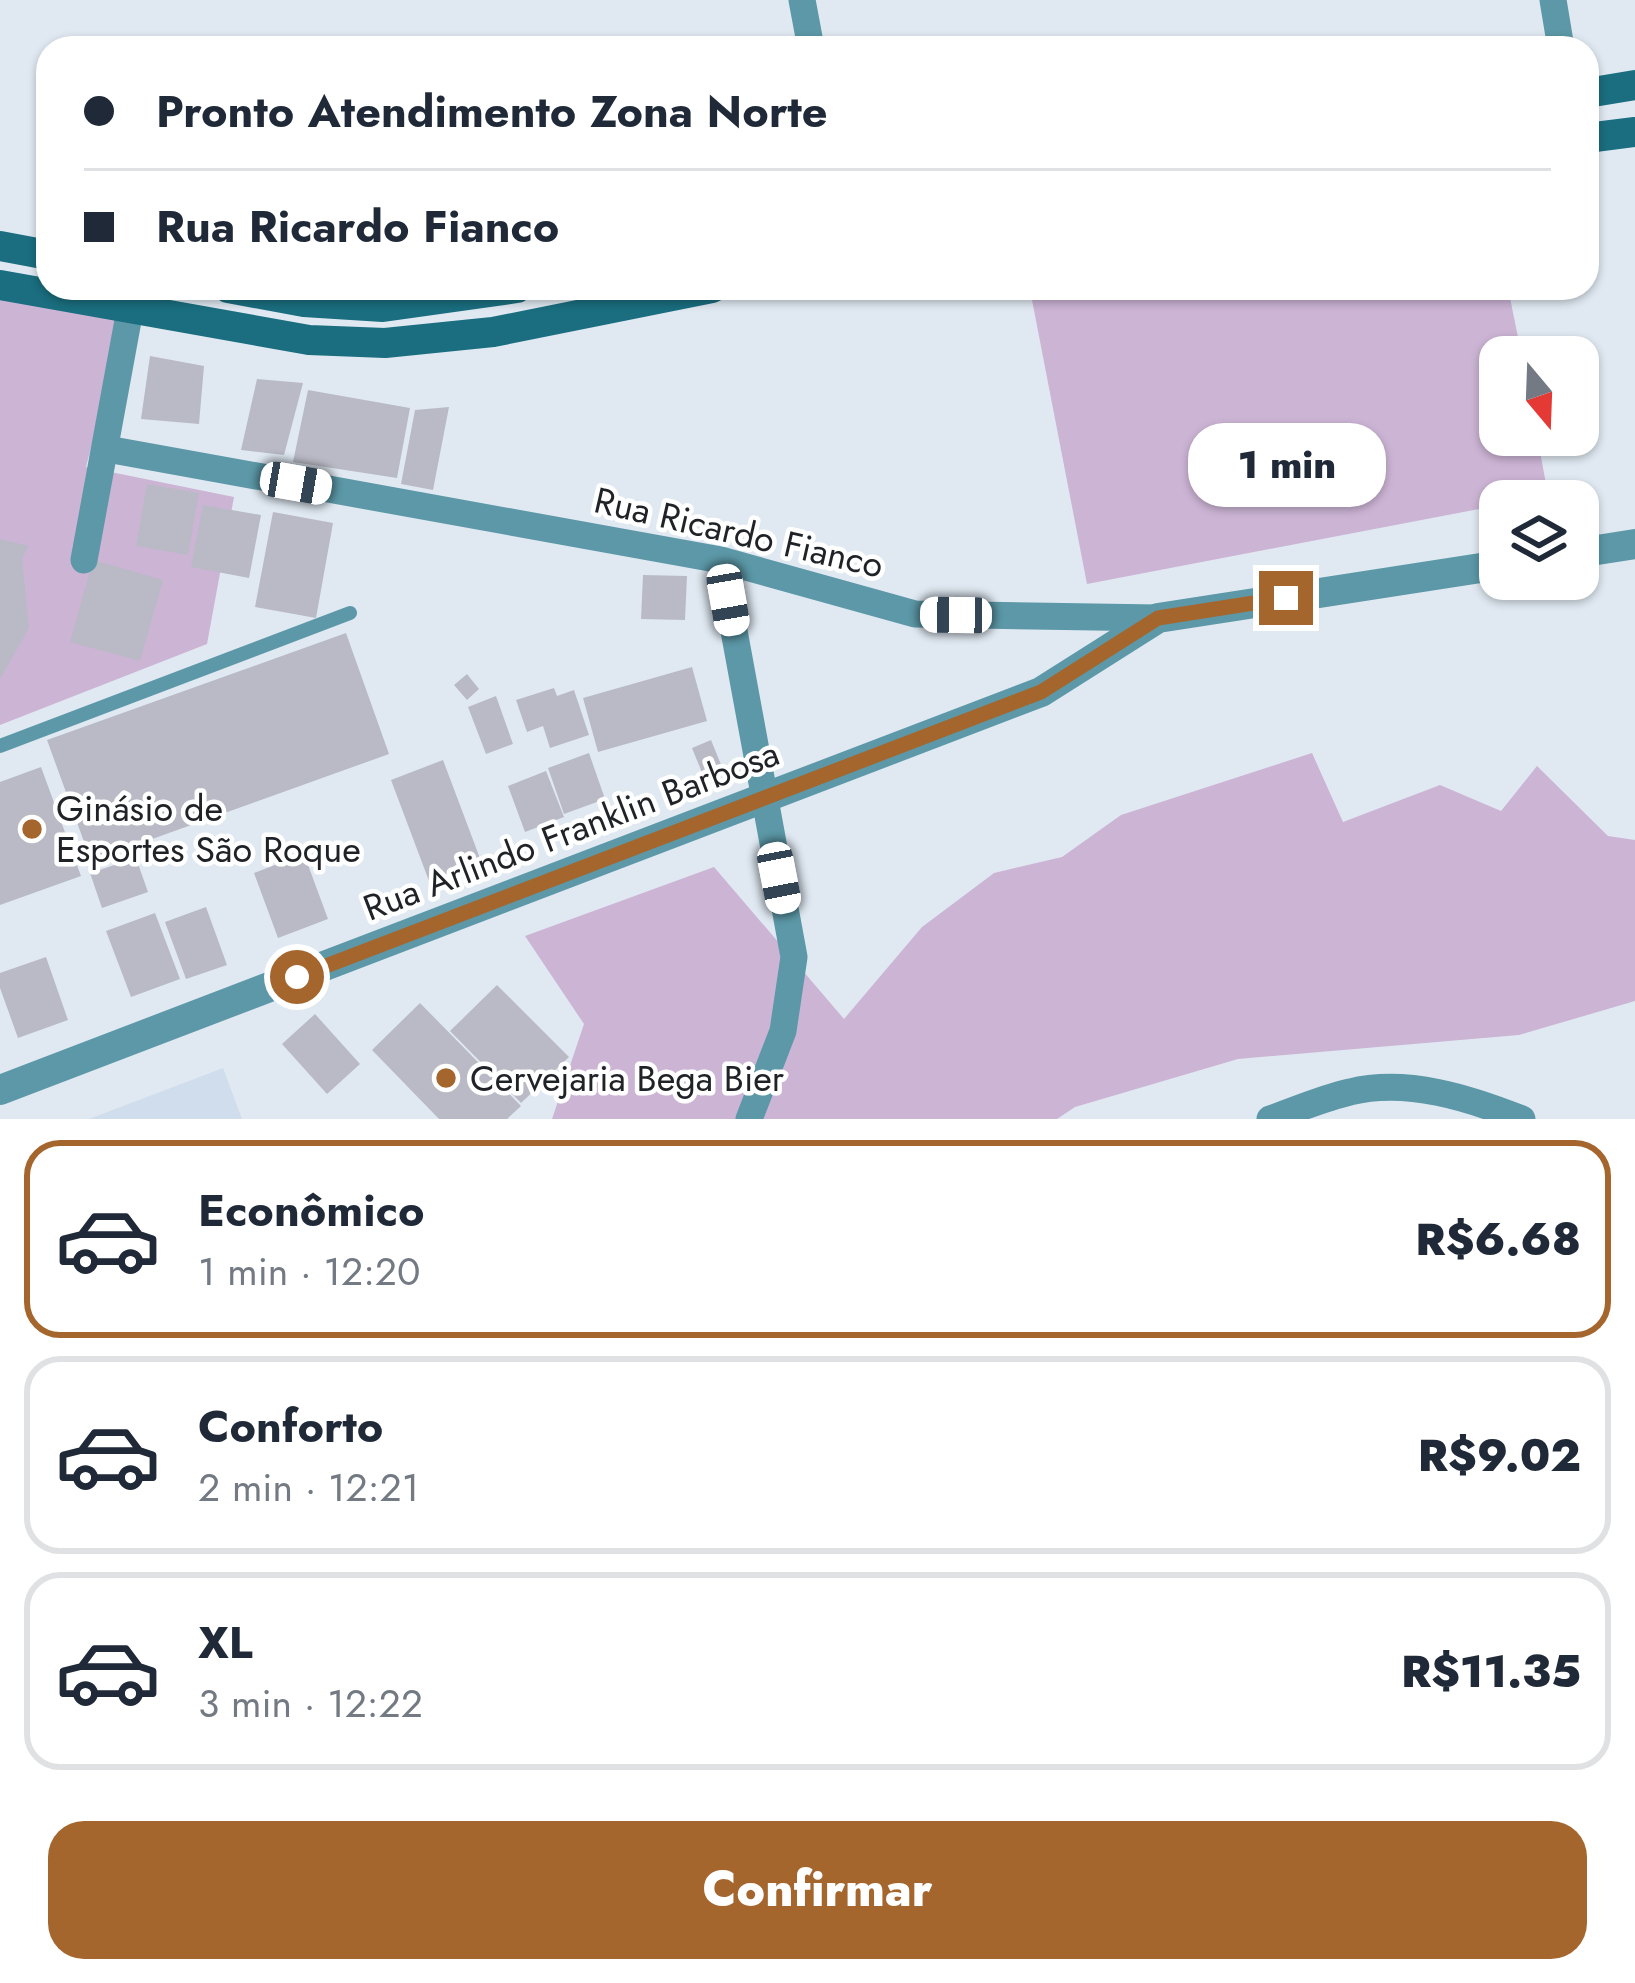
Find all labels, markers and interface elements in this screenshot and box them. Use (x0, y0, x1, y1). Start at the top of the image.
text: Pronto Atendimento Zona Norte (156, 79, 828, 144)
text: Rua Ricardo Fianco (156, 194, 559, 259)
north arrow (1479, 336, 1599, 456)
map controls (1479, 336, 1599, 600)
callout: 1 min (1187, 424, 1385, 508)
text: 1 min (1238, 436, 1336, 493)
car (257, 459, 335, 507)
street label: Rua Ricardo Fianco (589, 473, 889, 591)
button: layers (1479, 480, 1599, 600)
car (704, 561, 752, 639)
route end (1259, 571, 1313, 625)
car (920, 596, 992, 634)
street label: Rua Arlindo Franklin Barbosa (356, 727, 786, 933)
place label: Ginásio de Esportes São Roque (56, 782, 361, 875)
marker: Ginásio de Esportes São Roque (19, 816, 45, 842)
car (754, 839, 804, 917)
route start (270, 950, 324, 1004)
place label: Cervejaria Bega Bier (470, 1052, 785, 1104)
marker: Cervejaria Bega Bier (433, 1065, 459, 1091)
text: Econômico (198, 1178, 424, 1243)
icon: car (54, 1185, 162, 1293)
text: R$6.68 (1415, 1207, 1581, 1272)
text: 1 min · 12:20 (198, 1243, 420, 1300)
text: Conforto (198, 1394, 383, 1459)
icon: car (54, 1401, 162, 1509)
text: R$9.02 (1418, 1423, 1581, 1488)
text: 2 min · 12:21 (198, 1459, 419, 1516)
text: XL (198, 1610, 253, 1675)
icon: car (54, 1617, 162, 1725)
text: R$11.35 (1401, 1639, 1581, 1704)
text: 3 min · 12:22 (198, 1675, 423, 1732)
button: Confirmar (48, 1821, 1587, 1959)

